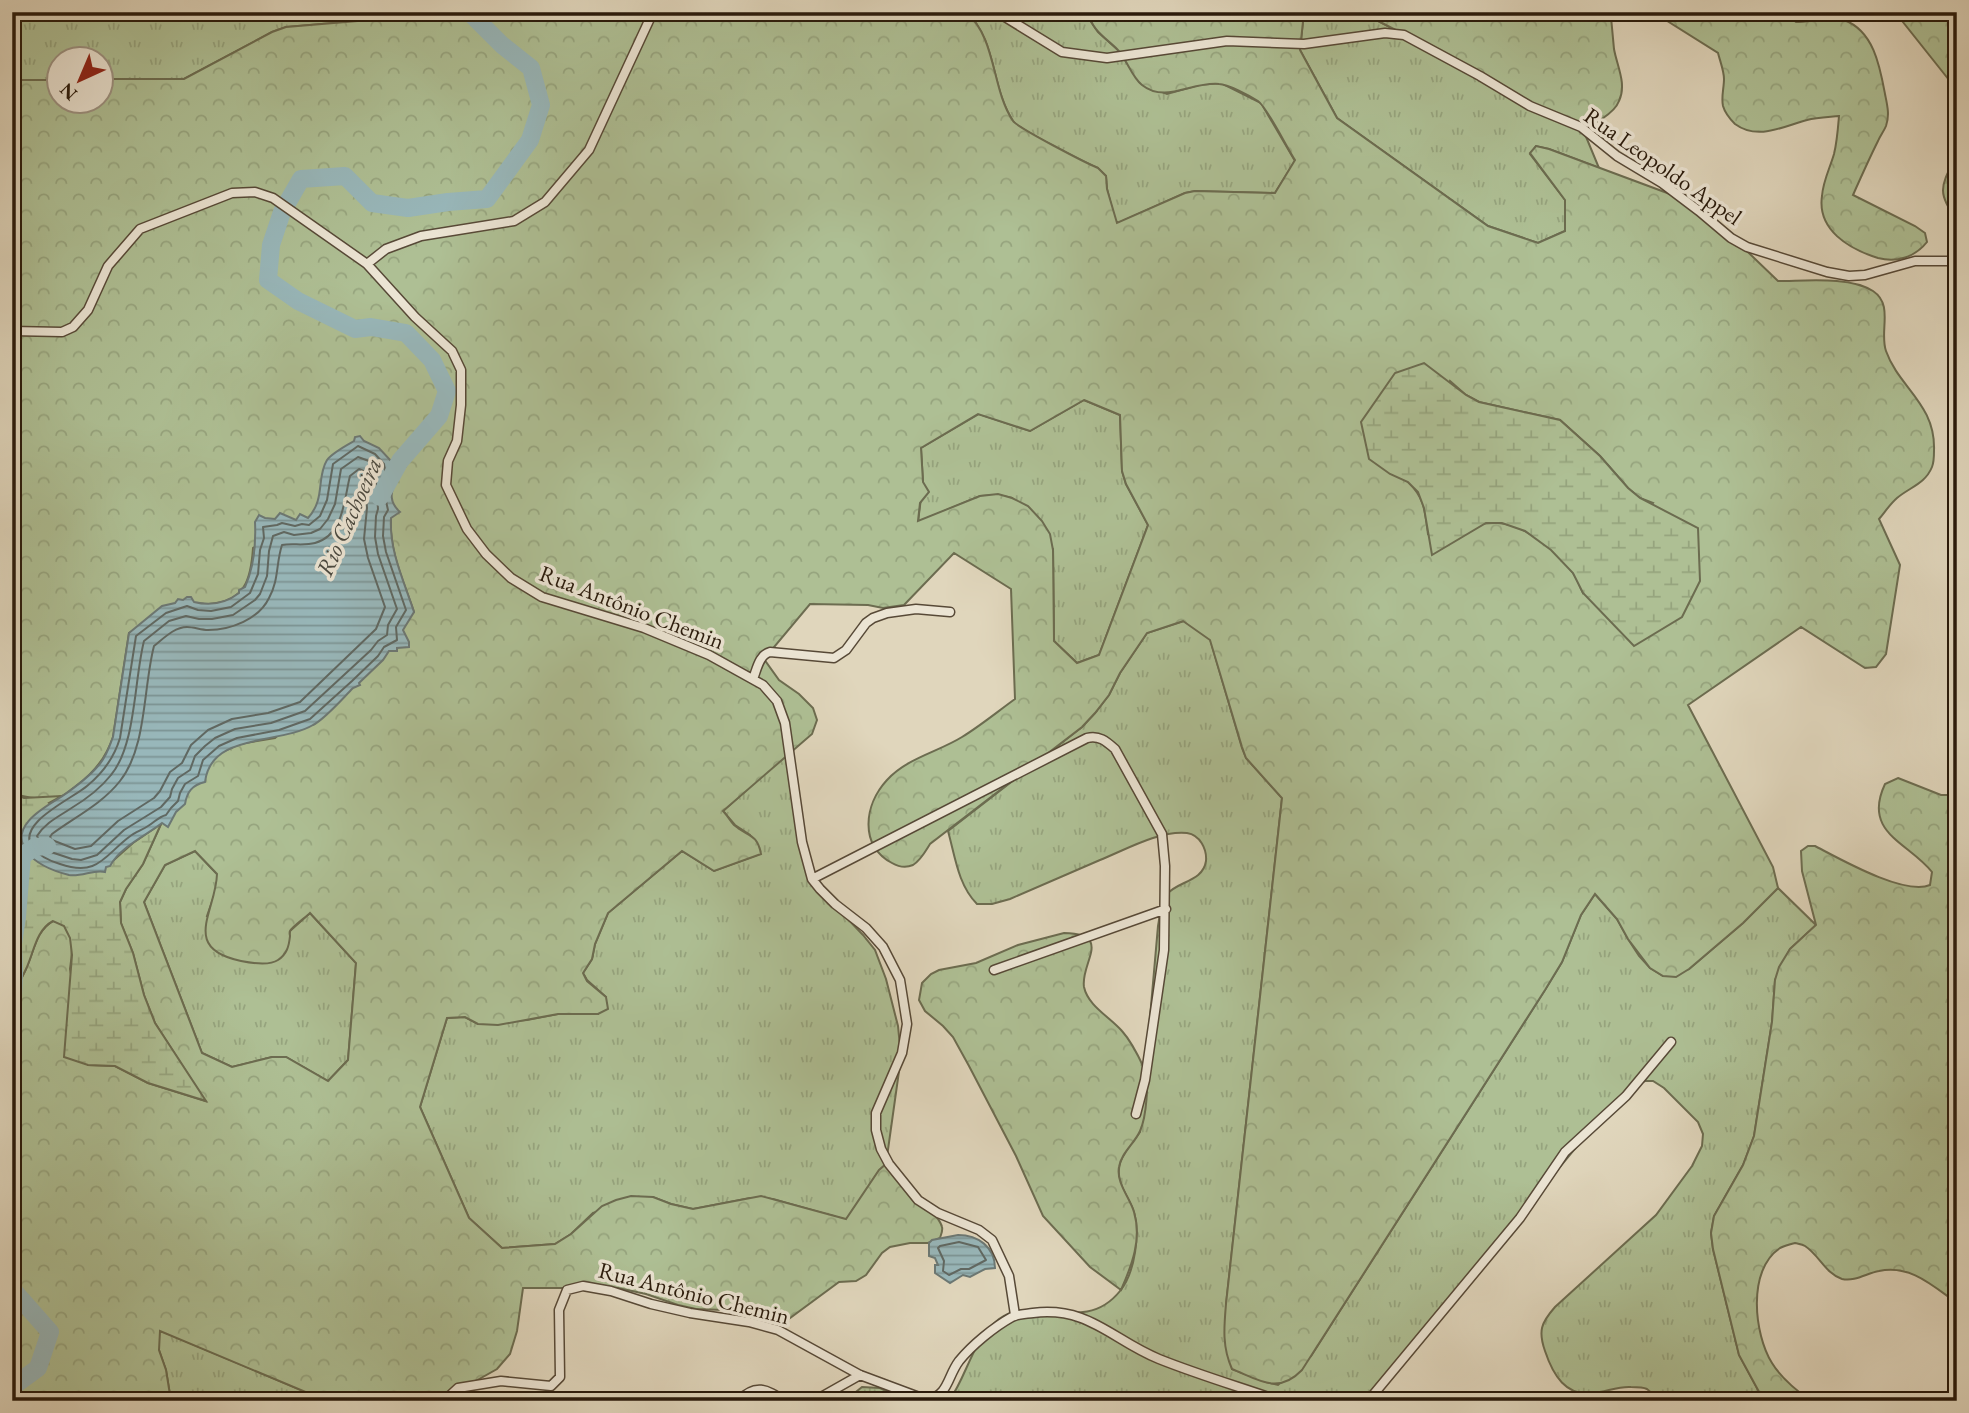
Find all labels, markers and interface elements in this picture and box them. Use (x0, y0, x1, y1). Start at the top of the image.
north arrow (46, 46, 116, 116)
text: N (54, 77, 83, 106)
street label: Rua Leopoldo Appel (1578, 100, 1748, 232)
water label: Rio Cachoeira (309, 453, 388, 581)
street label: Rua Antônio Chemin (535, 558, 729, 656)
street label: Rua Antônio Chemin (596, 1255, 792, 1331)

